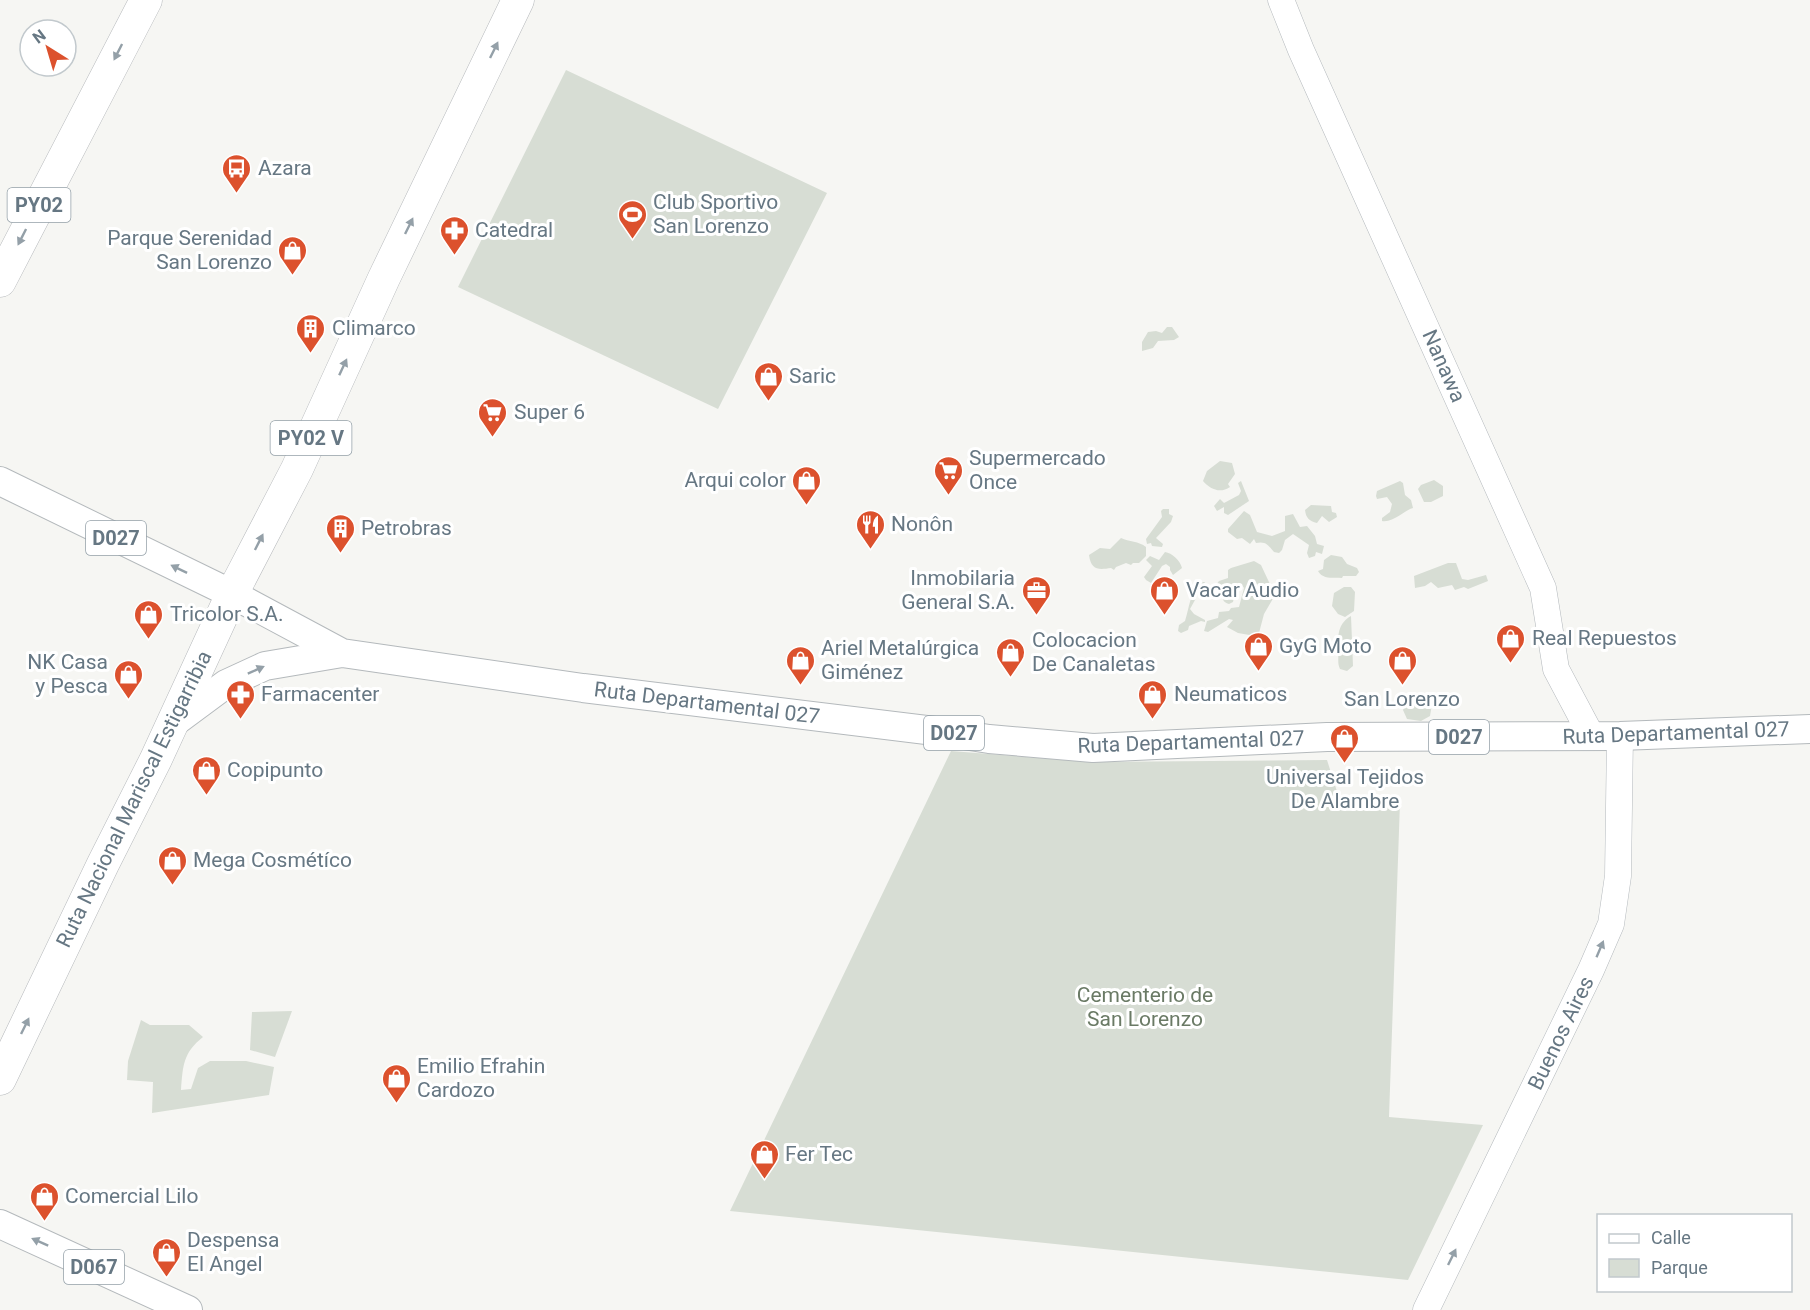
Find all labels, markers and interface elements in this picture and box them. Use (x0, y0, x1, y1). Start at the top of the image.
north arrow (18, 18, 78, 78)
text: N (29, 25, 50, 47)
one-way arrow (489, 41, 498, 58)
one-way arrow (114, 43, 123, 60)
bus stop icon: Azara (221, 152, 253, 194)
place label: Azara (258, 156, 312, 180)
road number: PY02 (8, 188, 70, 222)
place label: Club Sportivo San Lorenzo (653, 190, 778, 238)
sports icon: Club Sportivo San Lorenzo (616, 198, 648, 240)
pharmacy icon: Catedral (438, 214, 470, 256)
one-way arrow (405, 217, 414, 234)
place label: Catedral (475, 218, 553, 242)
place label: Parque Serenidad San Lorenzo (107, 226, 272, 274)
one-way arrow (18, 229, 27, 246)
shop icon: Parque Serenidad San Lorenzo (277, 234, 309, 276)
building icon: Climarco (295, 312, 327, 354)
place label: Climarco (332, 316, 416, 340)
street label: Nanawa (1417, 326, 1471, 406)
one-way arrow (339, 358, 348, 375)
shop icon: Saric (752, 360, 784, 402)
place label: Saric (789, 364, 836, 388)
supermarket icon: Super 6 (477, 396, 509, 438)
place label: Super 6 (514, 400, 585, 424)
road number: PY02 V (270, 421, 352, 455)
place label: Supermercado Once (969, 446, 1106, 494)
supermarket icon: Supermercado Once (932, 454, 964, 496)
shop icon: Arqui color (791, 464, 823, 506)
place label: Arqui color (684, 468, 786, 492)
restaurant icon: Nonôn (854, 508, 886, 550)
building icon: Petrobras (324, 512, 356, 554)
place label: Nonôn (891, 512, 953, 536)
place label: Petrobras (361, 516, 452, 540)
road number: D027 (86, 521, 146, 555)
one-way arrow (254, 534, 264, 551)
one-way arrow (171, 564, 188, 573)
place label: Inmobilaria General S.A. (901, 566, 1015, 614)
office icon: Inmobilaria General S.A. (1020, 574, 1052, 616)
shop icon: Vacar Audio (1149, 574, 1181, 616)
place label: Vacar Audio (1186, 578, 1299, 602)
shop icon: Tricolor S.A. (133, 598, 165, 640)
place label: Tricolor S.A. (170, 602, 284, 626)
shop icon: Real Repuestos (1495, 622, 1527, 664)
place label: Real Repuestos (1532, 626, 1677, 650)
place label: Colocacion De Canaletas (1032, 628, 1156, 676)
shop icon: GyG Moto (1242, 630, 1274, 672)
place label: GyG Moto (1279, 634, 1372, 658)
place label: Ariel Metalúrgica Giménez (821, 636, 979, 684)
shop icon: Colocacion De Canaletas (995, 636, 1027, 678)
shop icon: Ariel Metalúrgica Giménez (784, 644, 816, 686)
shop icon: San Lorenzo (1386, 644, 1418, 686)
street label: Ruta Nacional Mariscal Estigarribia (52, 647, 216, 951)
place label: NK Casa y Pesca (27, 650, 108, 698)
shop icon: NK Casa y Pesca (113, 658, 145, 700)
one-way arrow (247, 665, 265, 674)
street label: Ruta Departamental 027 (593, 677, 821, 729)
pharmacy icon: Farmacenter (224, 678, 256, 720)
shop icon: Neumaticos (1137, 678, 1169, 720)
place label: Farmacenter (261, 682, 379, 706)
place label: Neumaticos (1174, 682, 1287, 706)
place label: San Lorenzo (1344, 687, 1460, 711)
road number: D027 (924, 716, 984, 750)
street label: Ruta Departamental 027 (1562, 717, 1790, 749)
road number: D027 (1429, 720, 1489, 754)
shop icon: Universal Tejidos De Alambre (1329, 722, 1361, 764)
street label: Ruta Departamental 027 (1077, 726, 1305, 758)
shop icon: Copipunto (190, 754, 222, 796)
place label: Copipunto (227, 758, 323, 782)
place label: Universal Tejidos De Alambre (1266, 765, 1424, 813)
shop icon: Mega Cosmétíco (156, 844, 188, 886)
place label: Mega Cosmétíco (193, 848, 352, 872)
one-way arrow (1596, 940, 1605, 958)
street label: Buenos Aires (1523, 972, 1599, 1094)
park label: Cementerio de San Lorenzo (1077, 983, 1213, 1031)
one-way arrow (21, 1018, 30, 1035)
place label: Emilio Efrahin Cardozo (417, 1054, 545, 1102)
shop icon: Emilio Efrahin Cardozo (380, 1062, 412, 1104)
shop icon: Fer Tec (748, 1138, 780, 1180)
place label: Fer Tec (785, 1142, 853, 1166)
shop icon: Comercial Lilo (28, 1180, 60, 1222)
place label: Comercial Lilo (65, 1184, 198, 1208)
legend (1597, 1214, 1792, 1292)
text: Calle (1651, 1227, 1691, 1248)
place label: Despensa El Angel (187, 1228, 280, 1276)
shop icon: Despensa El Angel (150, 1236, 182, 1278)
one-way arrow (31, 1238, 48, 1247)
one-way arrow (1447, 1249, 1457, 1266)
road number: D067 (64, 1250, 124, 1284)
text: Parque (1651, 1257, 1708, 1278)

